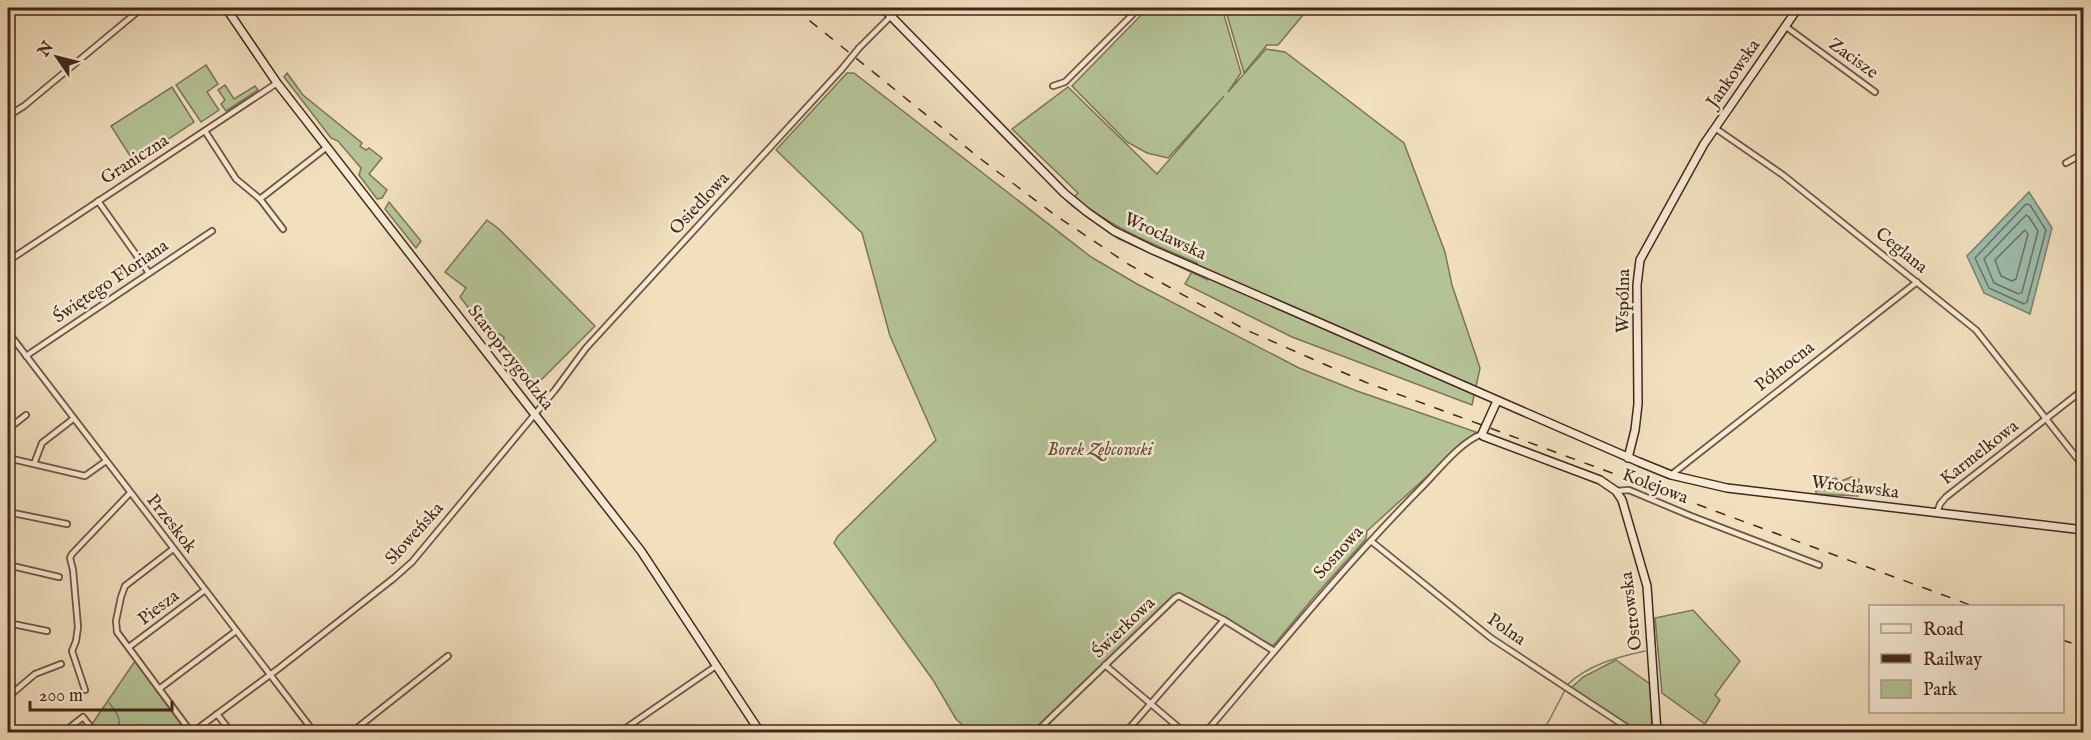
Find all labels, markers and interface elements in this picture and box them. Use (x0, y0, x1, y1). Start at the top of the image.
north arrow (27, 27, 87, 87)
street label: Zacisze (1824, 33, 1882, 85)
street label: Jankowska (1701, 35, 1766, 115)
text: N (34, 38, 59, 62)
street label: Graniczna (97, 129, 174, 190)
street label: Osiedlowa (665, 168, 735, 240)
street label: Wrocławska (1120, 208, 1210, 266)
street label: Ceglana (1870, 223, 1932, 279)
street label: Świętego Floriana (48, 233, 173, 329)
street label: Wspólna (1612, 268, 1636, 333)
street label: Staroprzygodzka (462, 301, 558, 415)
street label: Północna (1751, 337, 1819, 397)
street label: Karmelkowa (1936, 415, 2024, 491)
park label: Borek Zębcowski (1047, 439, 1155, 462)
street label: Kolejowa (1619, 464, 1692, 510)
street label: Wrocławska (1810, 471, 1900, 505)
street label: Przeskok (141, 490, 201, 558)
street label: Słoweńska (381, 498, 449, 570)
street label: Sosnowa (1309, 521, 1369, 584)
street label: Ostrowska (1616, 570, 1648, 652)
street label: Piesza (134, 585, 184, 631)
street label: Świerkowa (1086, 591, 1161, 664)
legend (1869, 605, 2064, 713)
street label: Polna (1482, 609, 1530, 652)
text: Road (1923, 619, 1964, 642)
text: Railway (1923, 649, 1982, 672)
scale bar (30, 674, 172, 712)
text: Park (1923, 679, 1958, 702)
text: 200 m (39, 685, 83, 708)

